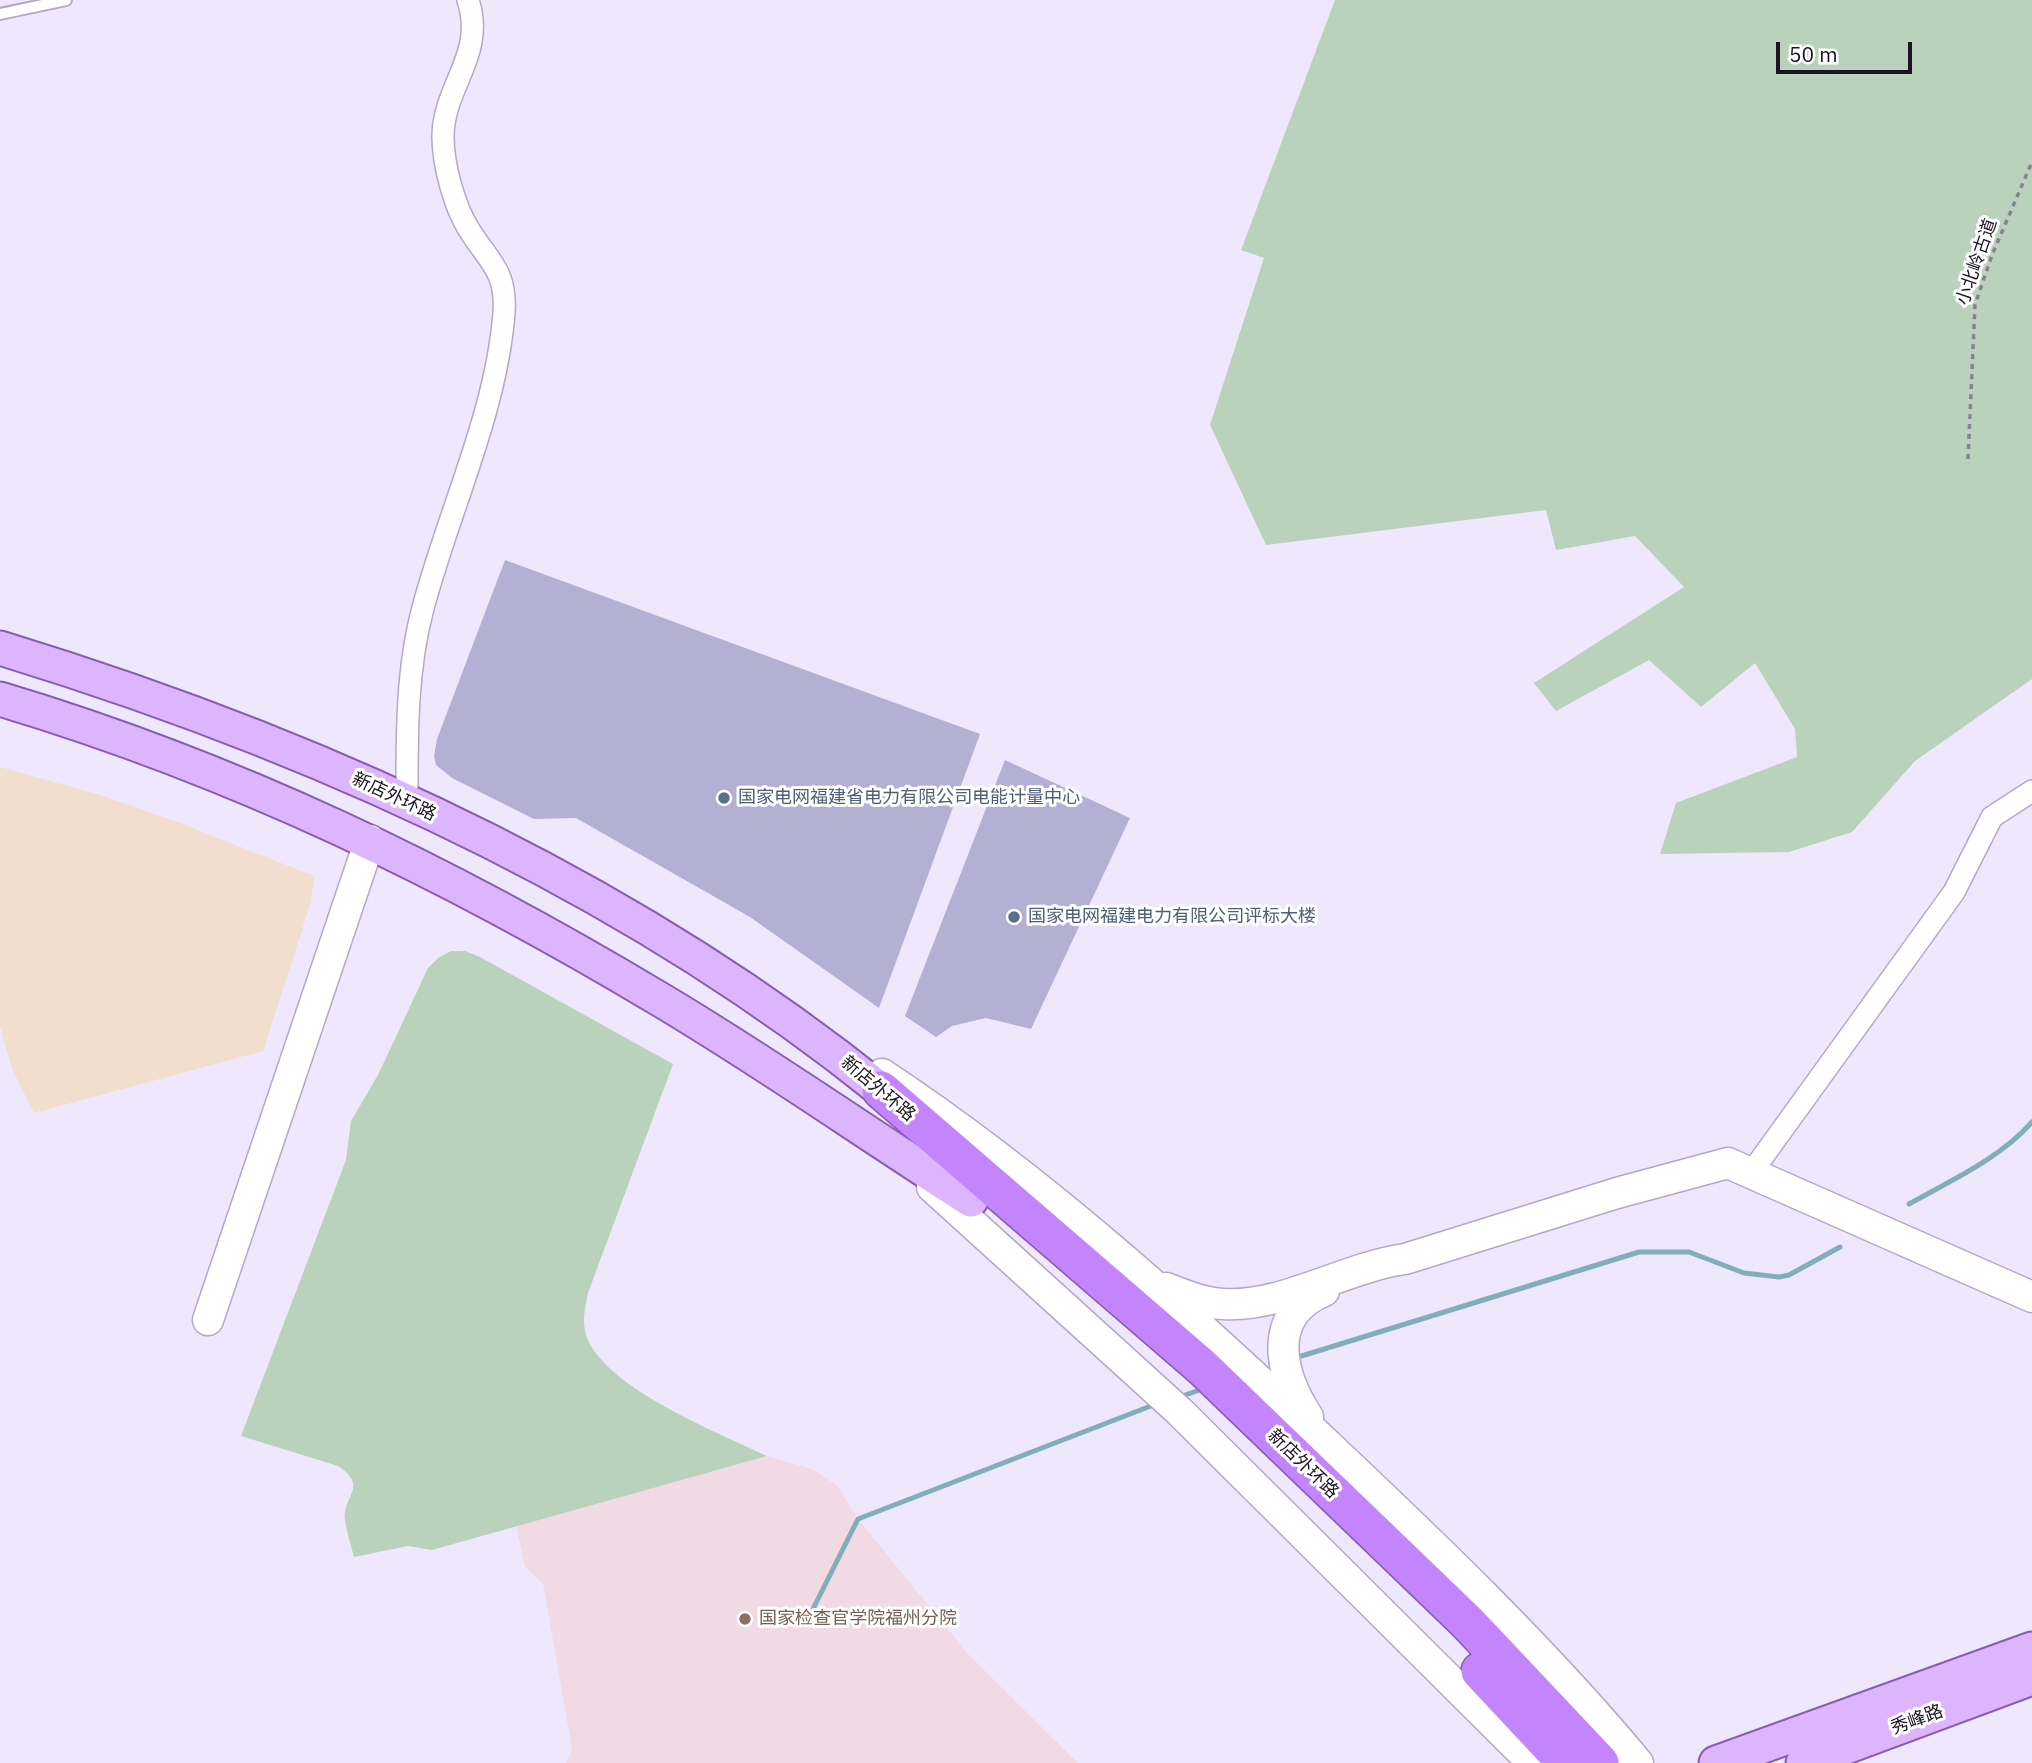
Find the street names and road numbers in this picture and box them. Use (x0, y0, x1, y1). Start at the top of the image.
street label: 小北岭古道 (1952, 216, 2002, 308)
street label: 新店外环路 (349, 768, 439, 826)
street label: 新店外环路 (837, 1052, 919, 1126)
street label: 新店外环路 (1263, 1425, 1343, 1503)
street label: 秀峰路 (1888, 1701, 1946, 1739)

